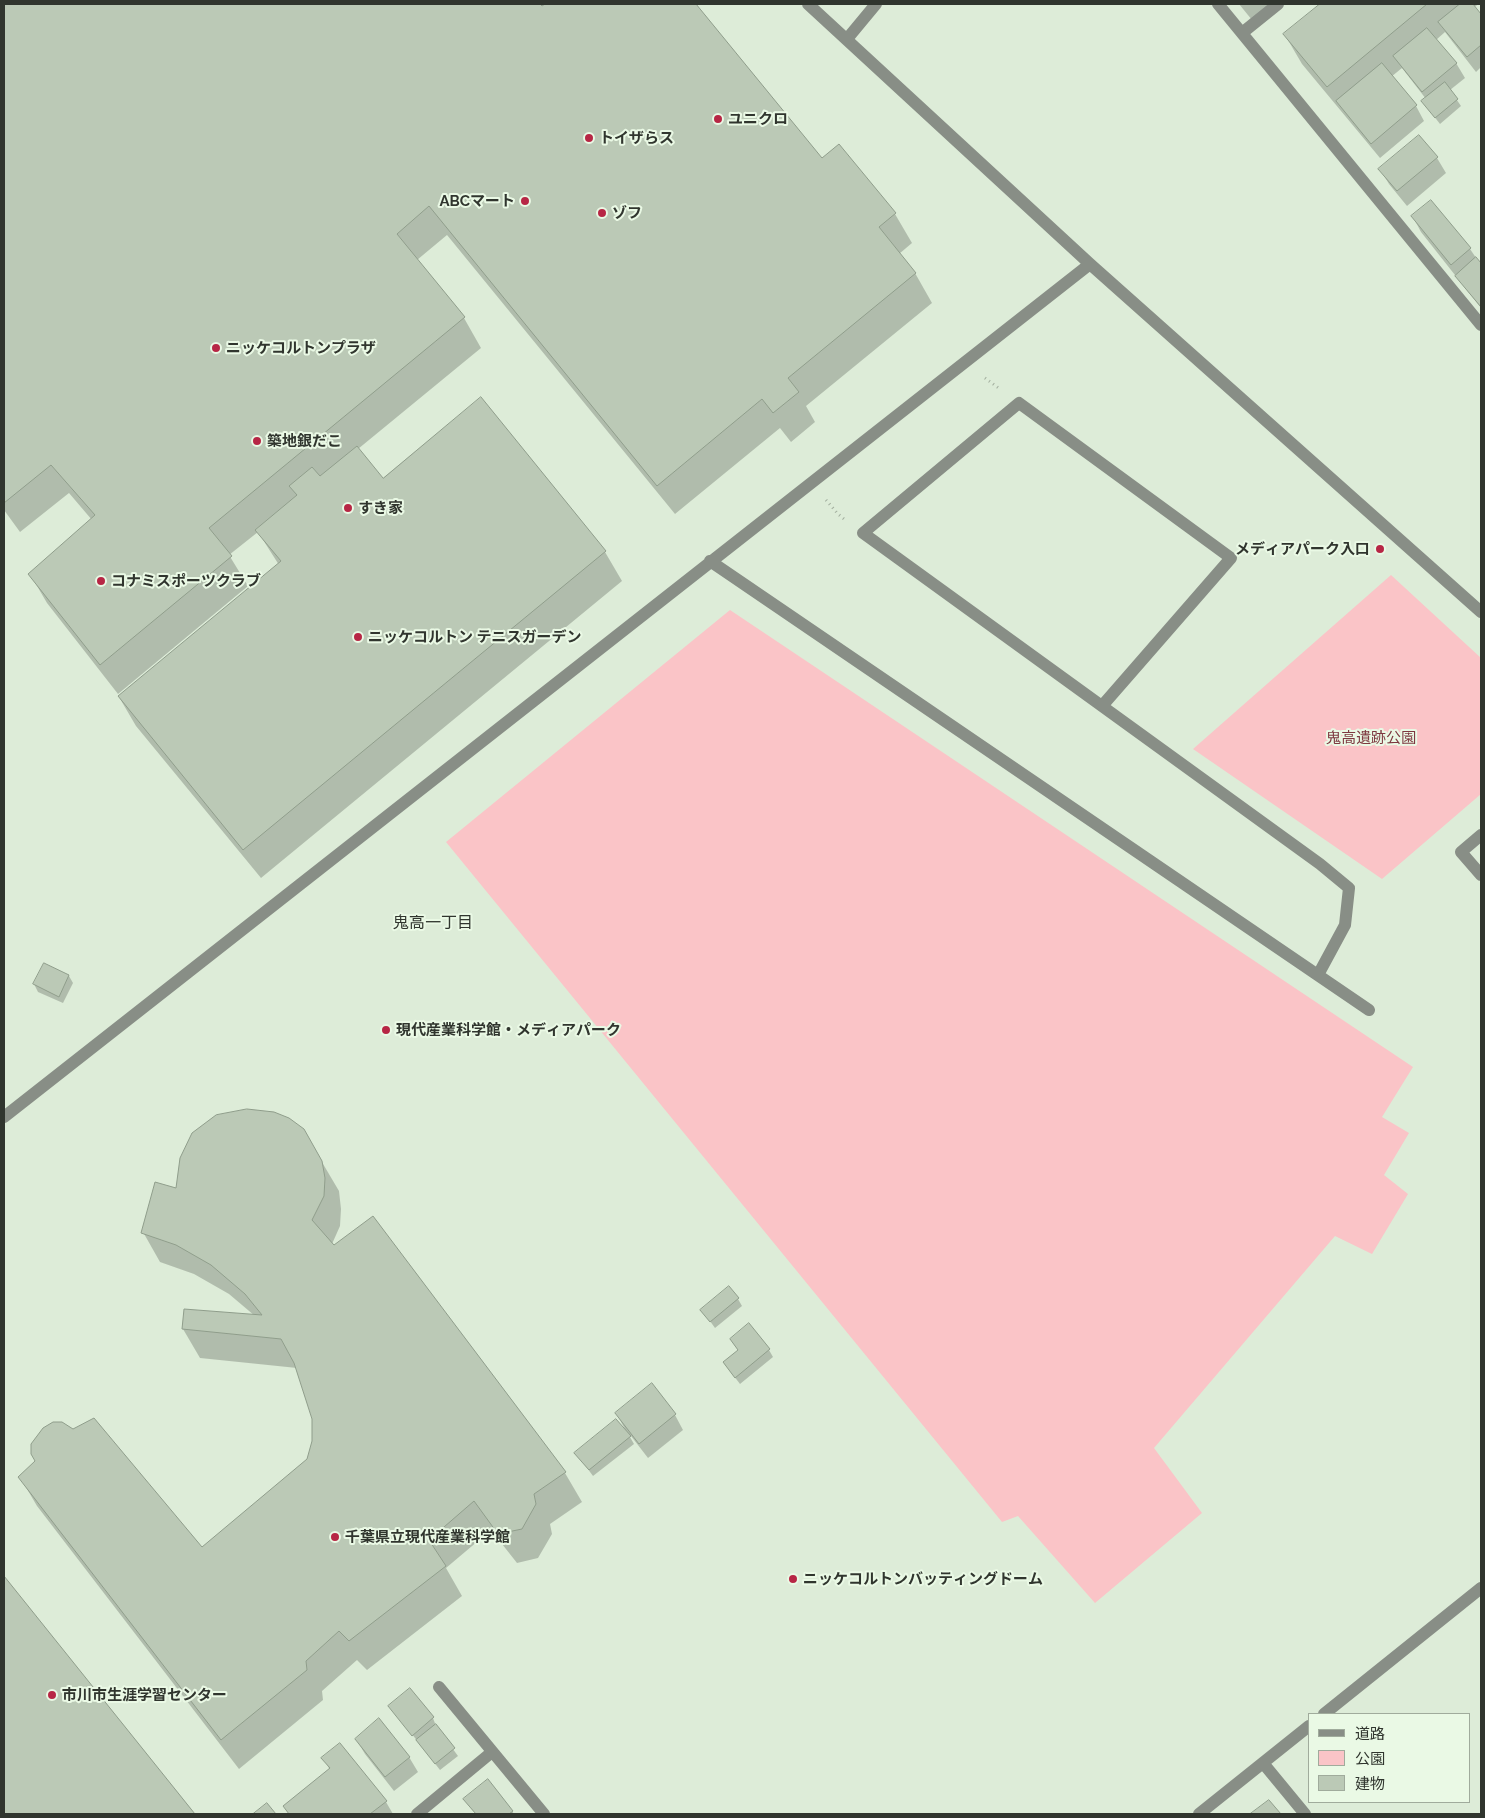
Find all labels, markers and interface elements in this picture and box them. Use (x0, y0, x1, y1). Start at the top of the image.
place label: ユニクロ (728, 110, 788, 128)
marker: ユニクロ (712, 113, 724, 125)
place label: トイザらス (599, 129, 674, 147)
marker: トイザらス (583, 132, 595, 144)
place label: ABCマート (439, 192, 515, 210)
marker: ABCマート (519, 195, 531, 207)
place label: ゾフ (612, 204, 642, 222)
marker: ゾフ (596, 207, 608, 219)
place label: ニッケコルトンプラザ (226, 339, 376, 357)
marker: ニッケコルトンプラザ (210, 342, 222, 354)
place label: 築地銀だこ (267, 432, 342, 450)
marker: 築地銀だこ (251, 435, 263, 447)
place label: すき家 (358, 499, 403, 517)
marker: すき家 (342, 502, 354, 514)
place label: メディアパーク入口 (1235, 540, 1370, 558)
marker: メディアパーク入口 (1374, 543, 1386, 555)
place label: コナミスポーツクラブ (111, 572, 261, 590)
marker: コナミスポーツクラブ (95, 575, 107, 587)
place label: ニッケコルトン テニスガーデン (368, 628, 582, 646)
marker: ニッケコルトン テニスガーデン (352, 631, 364, 643)
park label: 鬼高遺跡公園 (1326, 729, 1416, 747)
district label: 鬼高一丁目 (393, 913, 473, 933)
place label: 現代産業科学館・メディアパーク (396, 1021, 621, 1039)
marker: 現代産業科学館・メディアパーク (380, 1024, 392, 1036)
place label: 千葉県立現代産業科学館 (345, 1528, 510, 1546)
marker: 千葉県立現代産業科学館 (329, 1531, 341, 1543)
place label: ニッケコルトンバッティングドーム (803, 1570, 1043, 1588)
marker: ニッケコルトンバッティングドーム (787, 1573, 799, 1585)
place label: 市川市生涯学習センター (62, 1686, 227, 1704)
marker: 市川市生涯学習センター (46, 1689, 58, 1701)
legend (1308, 1713, 1470, 1803)
text: 道路 (1355, 1725, 1385, 1743)
text: 公園 (1355, 1750, 1385, 1768)
text: 建物 (1355, 1775, 1385, 1793)

